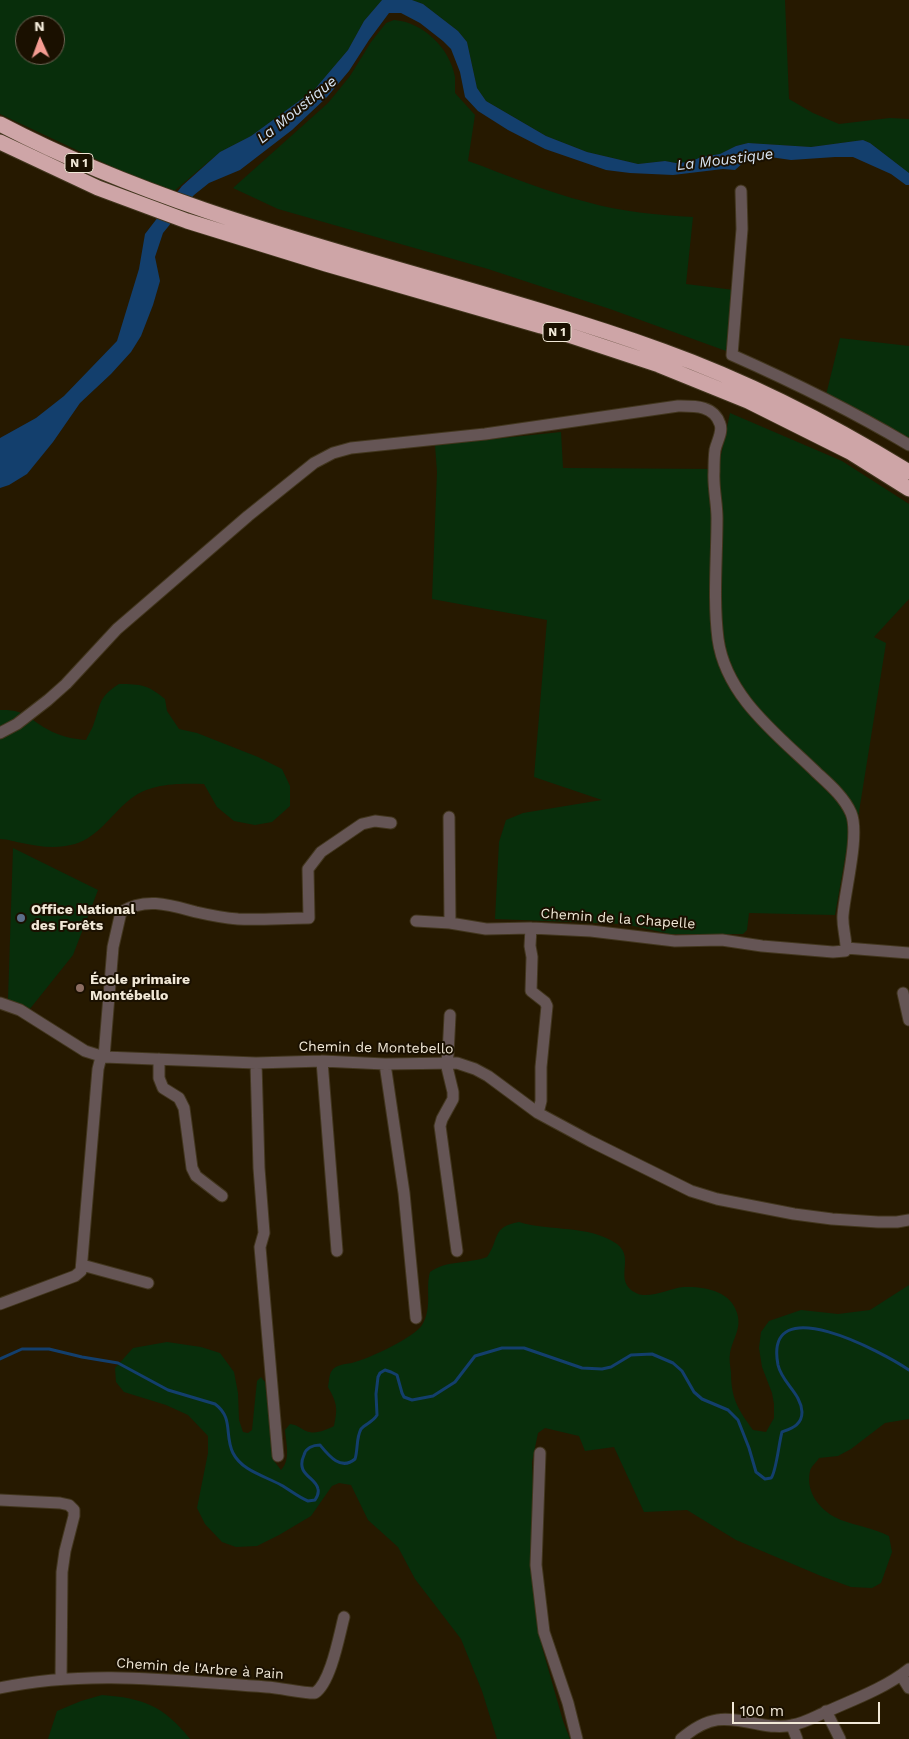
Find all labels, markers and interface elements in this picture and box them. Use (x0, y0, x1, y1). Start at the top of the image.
north arrow (15, 15, 65, 65)
text: N (34, 18, 45, 34)
water label: La Moustique (254, 72, 340, 148)
water label: La Moustique (676, 145, 774, 175)
road number: N 1 (65, 154, 93, 172)
road number: N 1 (543, 322, 571, 342)
place label: Office National des Forêts (31, 902, 135, 934)
street label: Chemin de la Chapelle (540, 905, 696, 933)
marker: Office National des Forêts (15, 912, 27, 924)
place label: École primaire Montébello (90, 972, 190, 1004)
marker: École primaire Montébello (74, 982, 86, 994)
street label: Chemin de Montebello (298, 1038, 454, 1058)
street label: Chemin de l'Arbre à Pain (116, 1655, 284, 1683)
scale bar (734, 1692, 882, 1724)
text: 100 m (740, 1702, 784, 1720)

